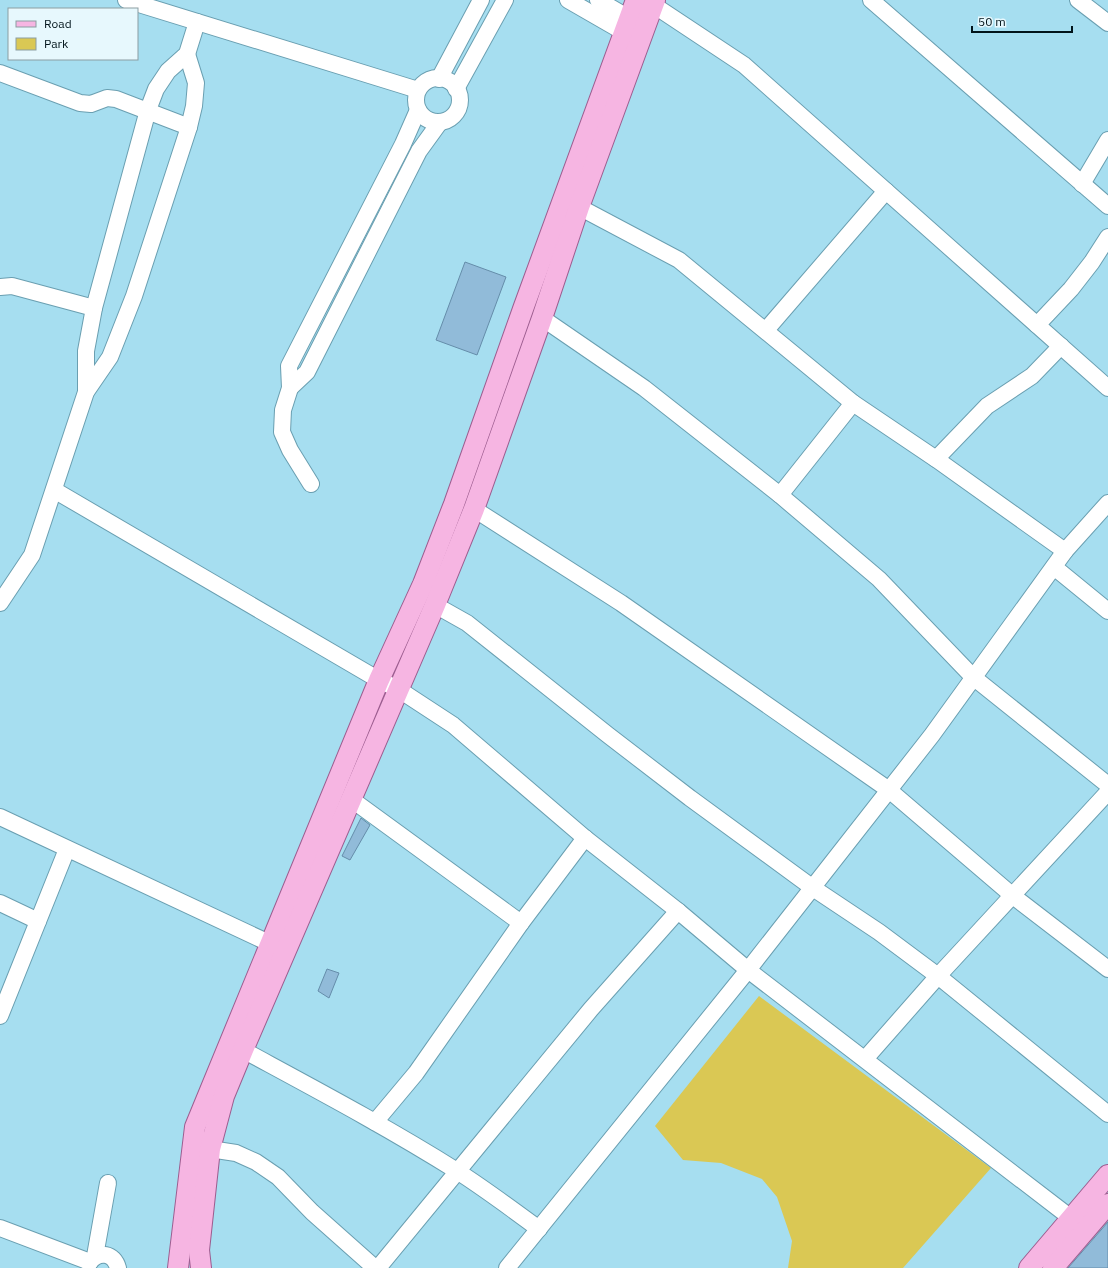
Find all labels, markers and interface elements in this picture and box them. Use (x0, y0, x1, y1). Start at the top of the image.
legend (8, 8, 138, 60)
scale bar (972, 8, 1072, 34)
text: 50 m (978, 14, 1006, 29)
text: Road (44, 16, 72, 31)
text: Park (44, 36, 69, 51)

